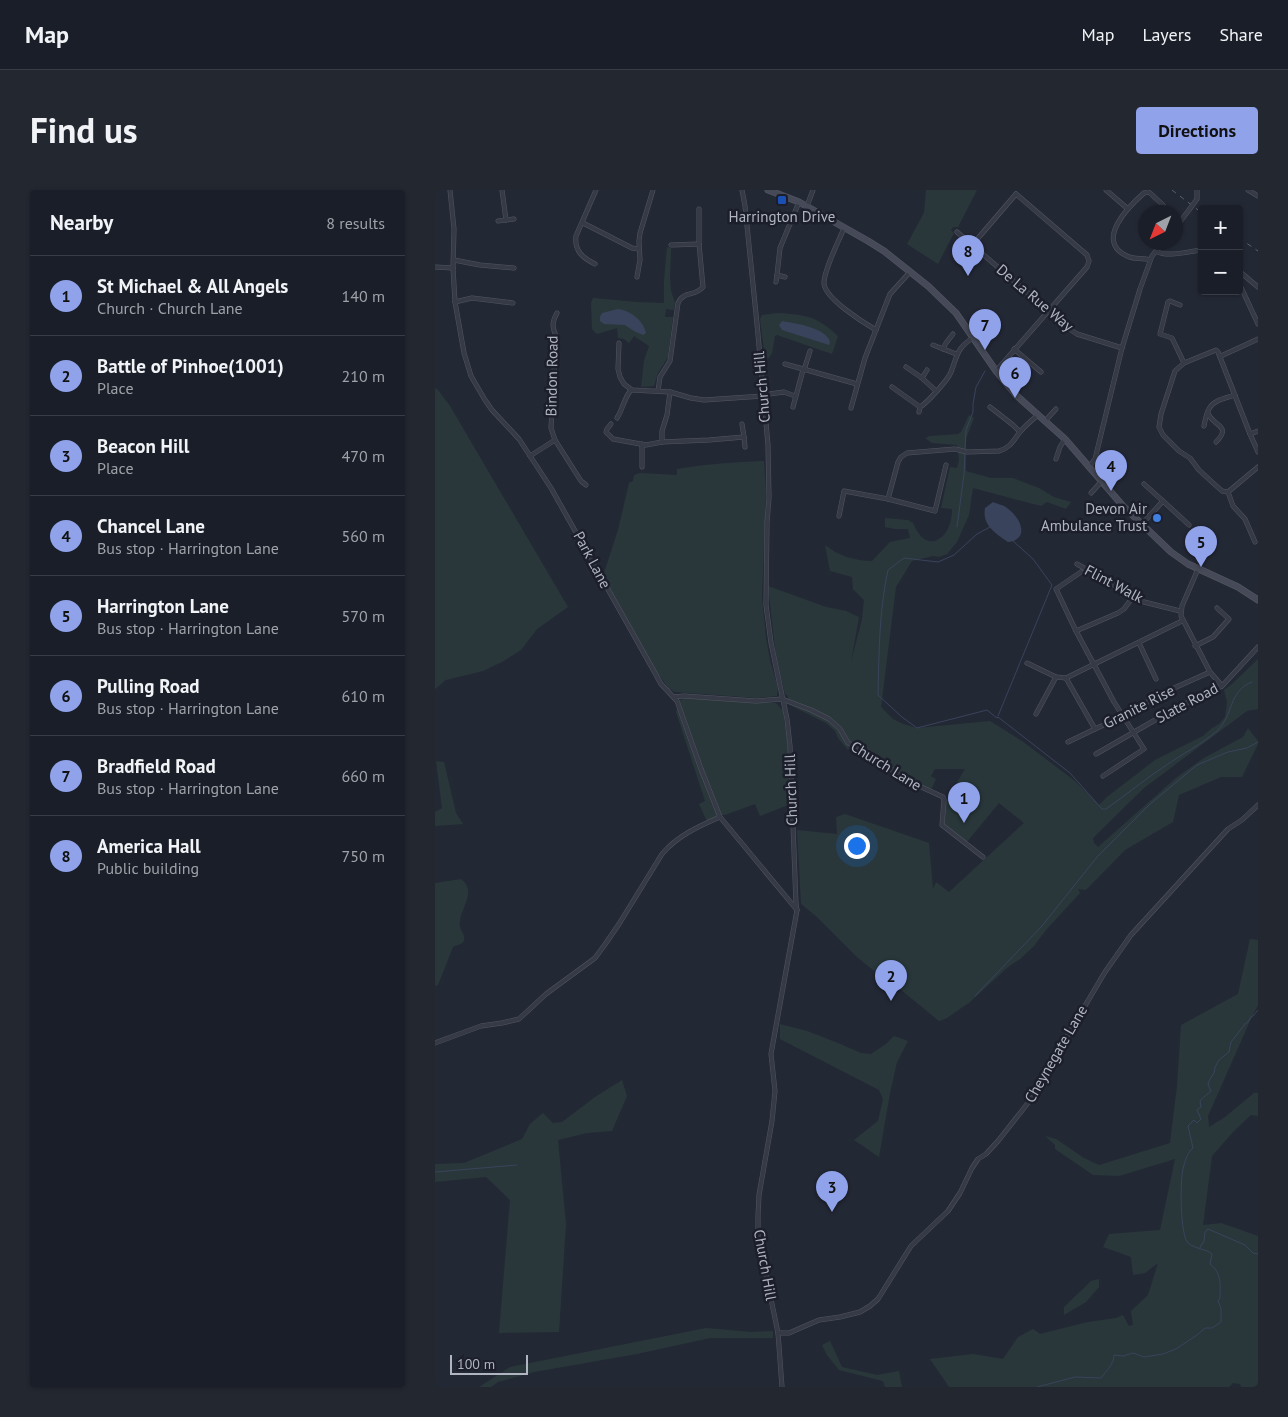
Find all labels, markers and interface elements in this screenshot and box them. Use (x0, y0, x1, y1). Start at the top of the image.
text: Map (25, 19, 69, 50)
text: Map (1082, 23, 1114, 46)
text: Layers (1142, 23, 1191, 46)
text: Share (1219, 23, 1263, 46)
text: Find us (30, 107, 138, 153)
button: Directions (1136, 107, 1258, 154)
marker: Harrington Drive (776, 194, 788, 206)
north arrow (1138, 205, 1183, 250)
map controls (1198, 205, 1243, 295)
button: + (1198, 205, 1243, 250)
place label: Harrington Drive (729, 207, 835, 226)
text: Nearby (50, 209, 113, 236)
text: 8 results (326, 213, 385, 233)
pin: 8 (952, 235, 984, 276)
button: − (1198, 250, 1243, 295)
street label: De La Rue Way (993, 260, 1078, 335)
text: St Michael & All Angels (97, 274, 288, 298)
text: 1 (61, 286, 71, 306)
text: 140 m (342, 286, 385, 306)
text: Church · Church Lane (97, 298, 243, 318)
pin: 7 (969, 309, 1001, 350)
street label: Bindon Road (541, 335, 562, 417)
street label: Church Hill (749, 350, 774, 424)
text: Battle of Pinhoe(1001) (97, 354, 284, 378)
pin: 6 (999, 357, 1031, 398)
text: 2 (61, 366, 71, 386)
text: 210 m (342, 366, 385, 386)
text: Place (97, 378, 134, 398)
text: Beacon Hill (97, 434, 189, 458)
text: 3 (61, 446, 71, 466)
text: 470 m (342, 446, 385, 466)
pin: 4 (1095, 450, 1127, 491)
text: Place (97, 458, 134, 478)
place label: Devon Air Ambulance Trust (1041, 499, 1147, 535)
marker: Devon Air Ambulance Trust (1151, 512, 1163, 524)
text: Chancel Lane (97, 514, 205, 538)
text: 4 (61, 526, 71, 546)
text: 560 m (342, 526, 385, 546)
pin: 5 (1185, 526, 1217, 567)
street label: Park Lane (570, 528, 615, 592)
text: Bus stop · Harrington Lane (97, 538, 279, 558)
street label: Flint Walk (1082, 560, 1148, 607)
text: Harrington Lane (97, 594, 229, 618)
text: 5 (61, 606, 71, 626)
text: 570 m (342, 606, 385, 626)
text: Bus stop · Harrington Lane (97, 618, 279, 638)
text: Pulling Road (97, 674, 200, 698)
street label: Slate Road (1152, 678, 1221, 727)
street label: Granite Rise (1100, 681, 1178, 733)
text: 6 (61, 686, 71, 706)
text: 610 m (342, 686, 385, 706)
text: Bus stop · Harrington Lane (97, 698, 279, 718)
street label: Church Lane (847, 736, 925, 795)
street label: Church Hill (780, 753, 801, 826)
text: Bradfield Road (97, 754, 216, 778)
text: 7 (61, 766, 71, 786)
text: 660 m (342, 766, 385, 786)
text: Bus stop · Harrington Lane (97, 778, 279, 798)
pin: 1 (948, 782, 980, 823)
your location (844, 833, 870, 859)
text: America Hall (97, 834, 201, 858)
text: 8 (61, 846, 71, 866)
text: 750 m (342, 846, 385, 866)
text: Public building (97, 858, 199, 878)
pin: 2 (875, 960, 907, 1001)
street label: Cheynegate Lane (1020, 1002, 1091, 1106)
pin: 3 (816, 1171, 848, 1212)
street label: Church Hill (750, 1228, 781, 1303)
scale bar (450, 1352, 527, 1375)
text: 100 m (457, 1355, 495, 1373)

